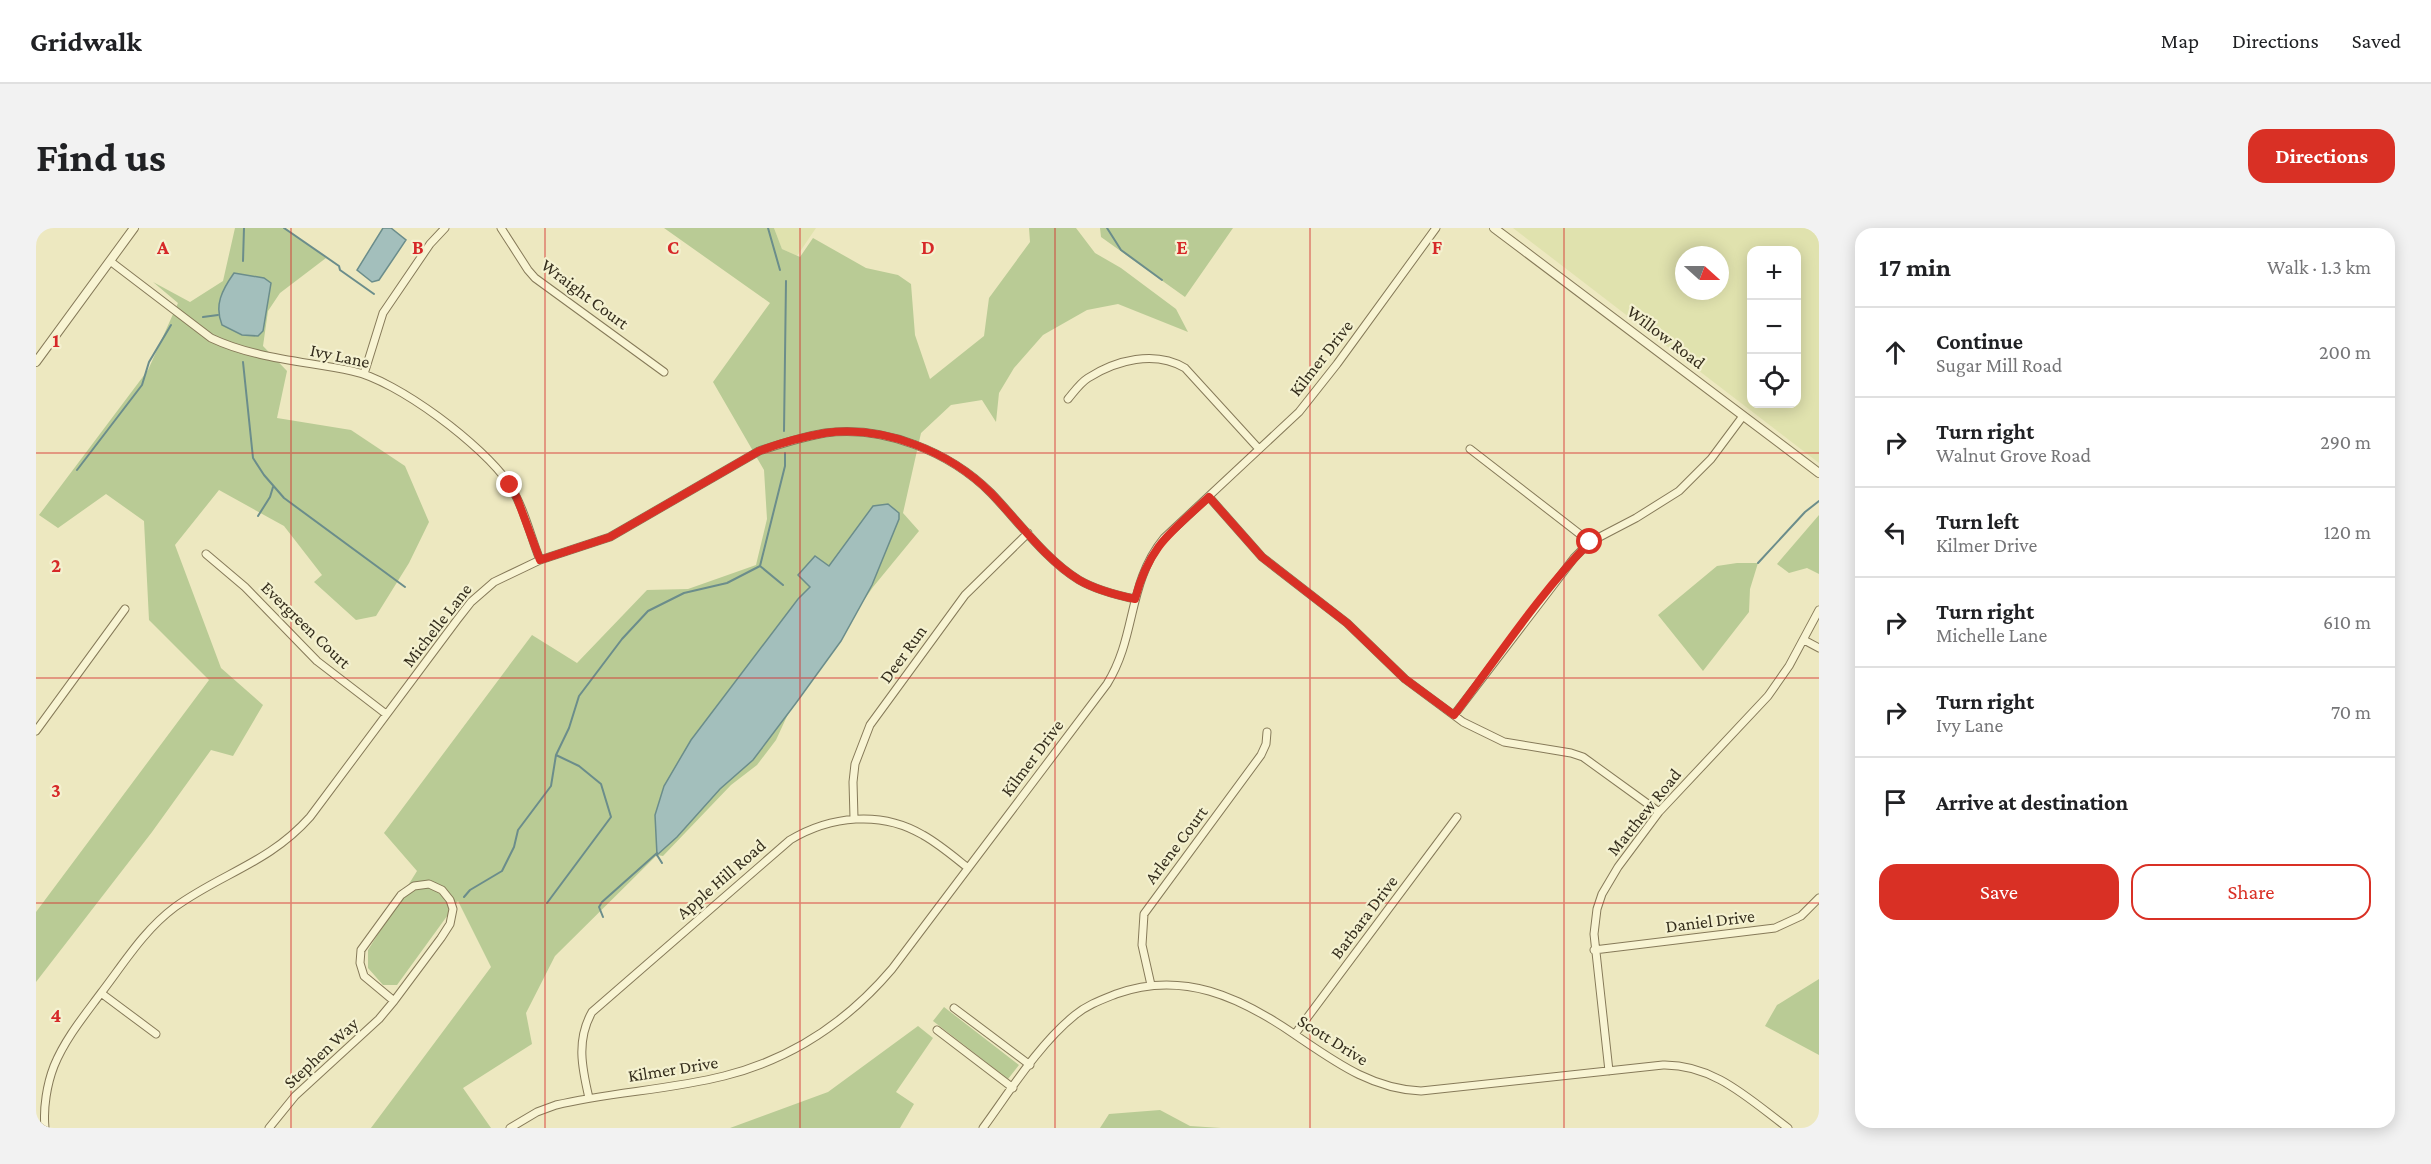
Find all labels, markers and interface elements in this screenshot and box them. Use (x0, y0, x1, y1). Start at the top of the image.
text: Gridwalk (30, 26, 142, 57)
text: Map (2161, 29, 2199, 53)
text: Directions (2232, 29, 2319, 53)
text: Saved (2352, 29, 2401, 53)
button: Directions (2248, 129, 2395, 183)
text: Find us (36, 133, 166, 180)
text: A (156, 236, 170, 258)
text: B (412, 236, 424, 258)
text: C (667, 236, 679, 258)
text: D (921, 236, 935, 258)
text: E (1176, 236, 1188, 258)
text: F (1432, 236, 1443, 258)
north arrow (1675, 246, 1729, 300)
map controls (1747, 246, 1801, 408)
button: + (1747, 246, 1801, 300)
text: 17 min (1879, 253, 1951, 282)
street label: Wraight Court (537, 255, 634, 334)
text: Walk · 1.3 km (2267, 256, 2371, 278)
button: − (1747, 300, 1801, 354)
street label: Willow Road (1623, 301, 1709, 373)
street label: Kilmer Drive (1285, 316, 1357, 400)
text: 1 (52, 329, 60, 351)
text: Continue (1936, 329, 2023, 354)
icon: ahead (1879, 336, 1912, 369)
street label: Ivy Lane (308, 340, 372, 372)
text: 200 m (2319, 341, 2371, 363)
button: locate (1747, 354, 1801, 408)
text: Sugar Mill Road (1936, 354, 2062, 376)
text: Turn right (1936, 419, 2034, 444)
icon: right (1879, 426, 1912, 459)
text: 290 m (2320, 431, 2371, 453)
text: Walnut Grove Road (1936, 444, 2091, 466)
route end (496, 471, 522, 497)
text: Turn left (1936, 509, 2019, 534)
icon: left (1879, 516, 1912, 549)
text: 120 m (2324, 521, 2371, 543)
route start (1576, 528, 1602, 554)
text: Kilmer Drive (1936, 534, 2037, 556)
text: 2 (51, 554, 61, 576)
street label: Evergreen Court (257, 577, 356, 673)
street label: Michelle Lane (398, 579, 476, 671)
text: Turn right (1936, 599, 2034, 624)
icon: right (1879, 606, 1912, 639)
text: 610 m (2323, 611, 2371, 633)
street label: Deer Run (875, 621, 931, 687)
text: Michelle Lane (1936, 624, 2047, 646)
text: Turn right (1936, 689, 2034, 714)
icon: right (1879, 696, 1912, 729)
text: 70 m (2331, 701, 2371, 723)
text: Ivy Lane (1936, 714, 2003, 736)
street label: Kilmer Drive (997, 716, 1067, 800)
street label: Matthew Road (1603, 764, 1685, 859)
text: 3 (51, 779, 61, 801)
icon: arrive (1879, 786, 1912, 819)
text: Arrive at destination (1936, 790, 2128, 815)
street label: Arlene Court (1140, 802, 1212, 888)
street label: Apple Hill Road (673, 835, 770, 923)
button: Save (1879, 864, 2119, 920)
button: Share (2131, 864, 2371, 920)
street label: Barbara Drive (1326, 871, 1402, 963)
street label: Daniel Drive (1664, 906, 1756, 936)
text: 4 (51, 1004, 62, 1026)
street label: Scott Drive (1294, 1011, 1372, 1070)
street label: Stephen Way (280, 1013, 363, 1093)
street label: Kilmer Drive (626, 1052, 720, 1086)

